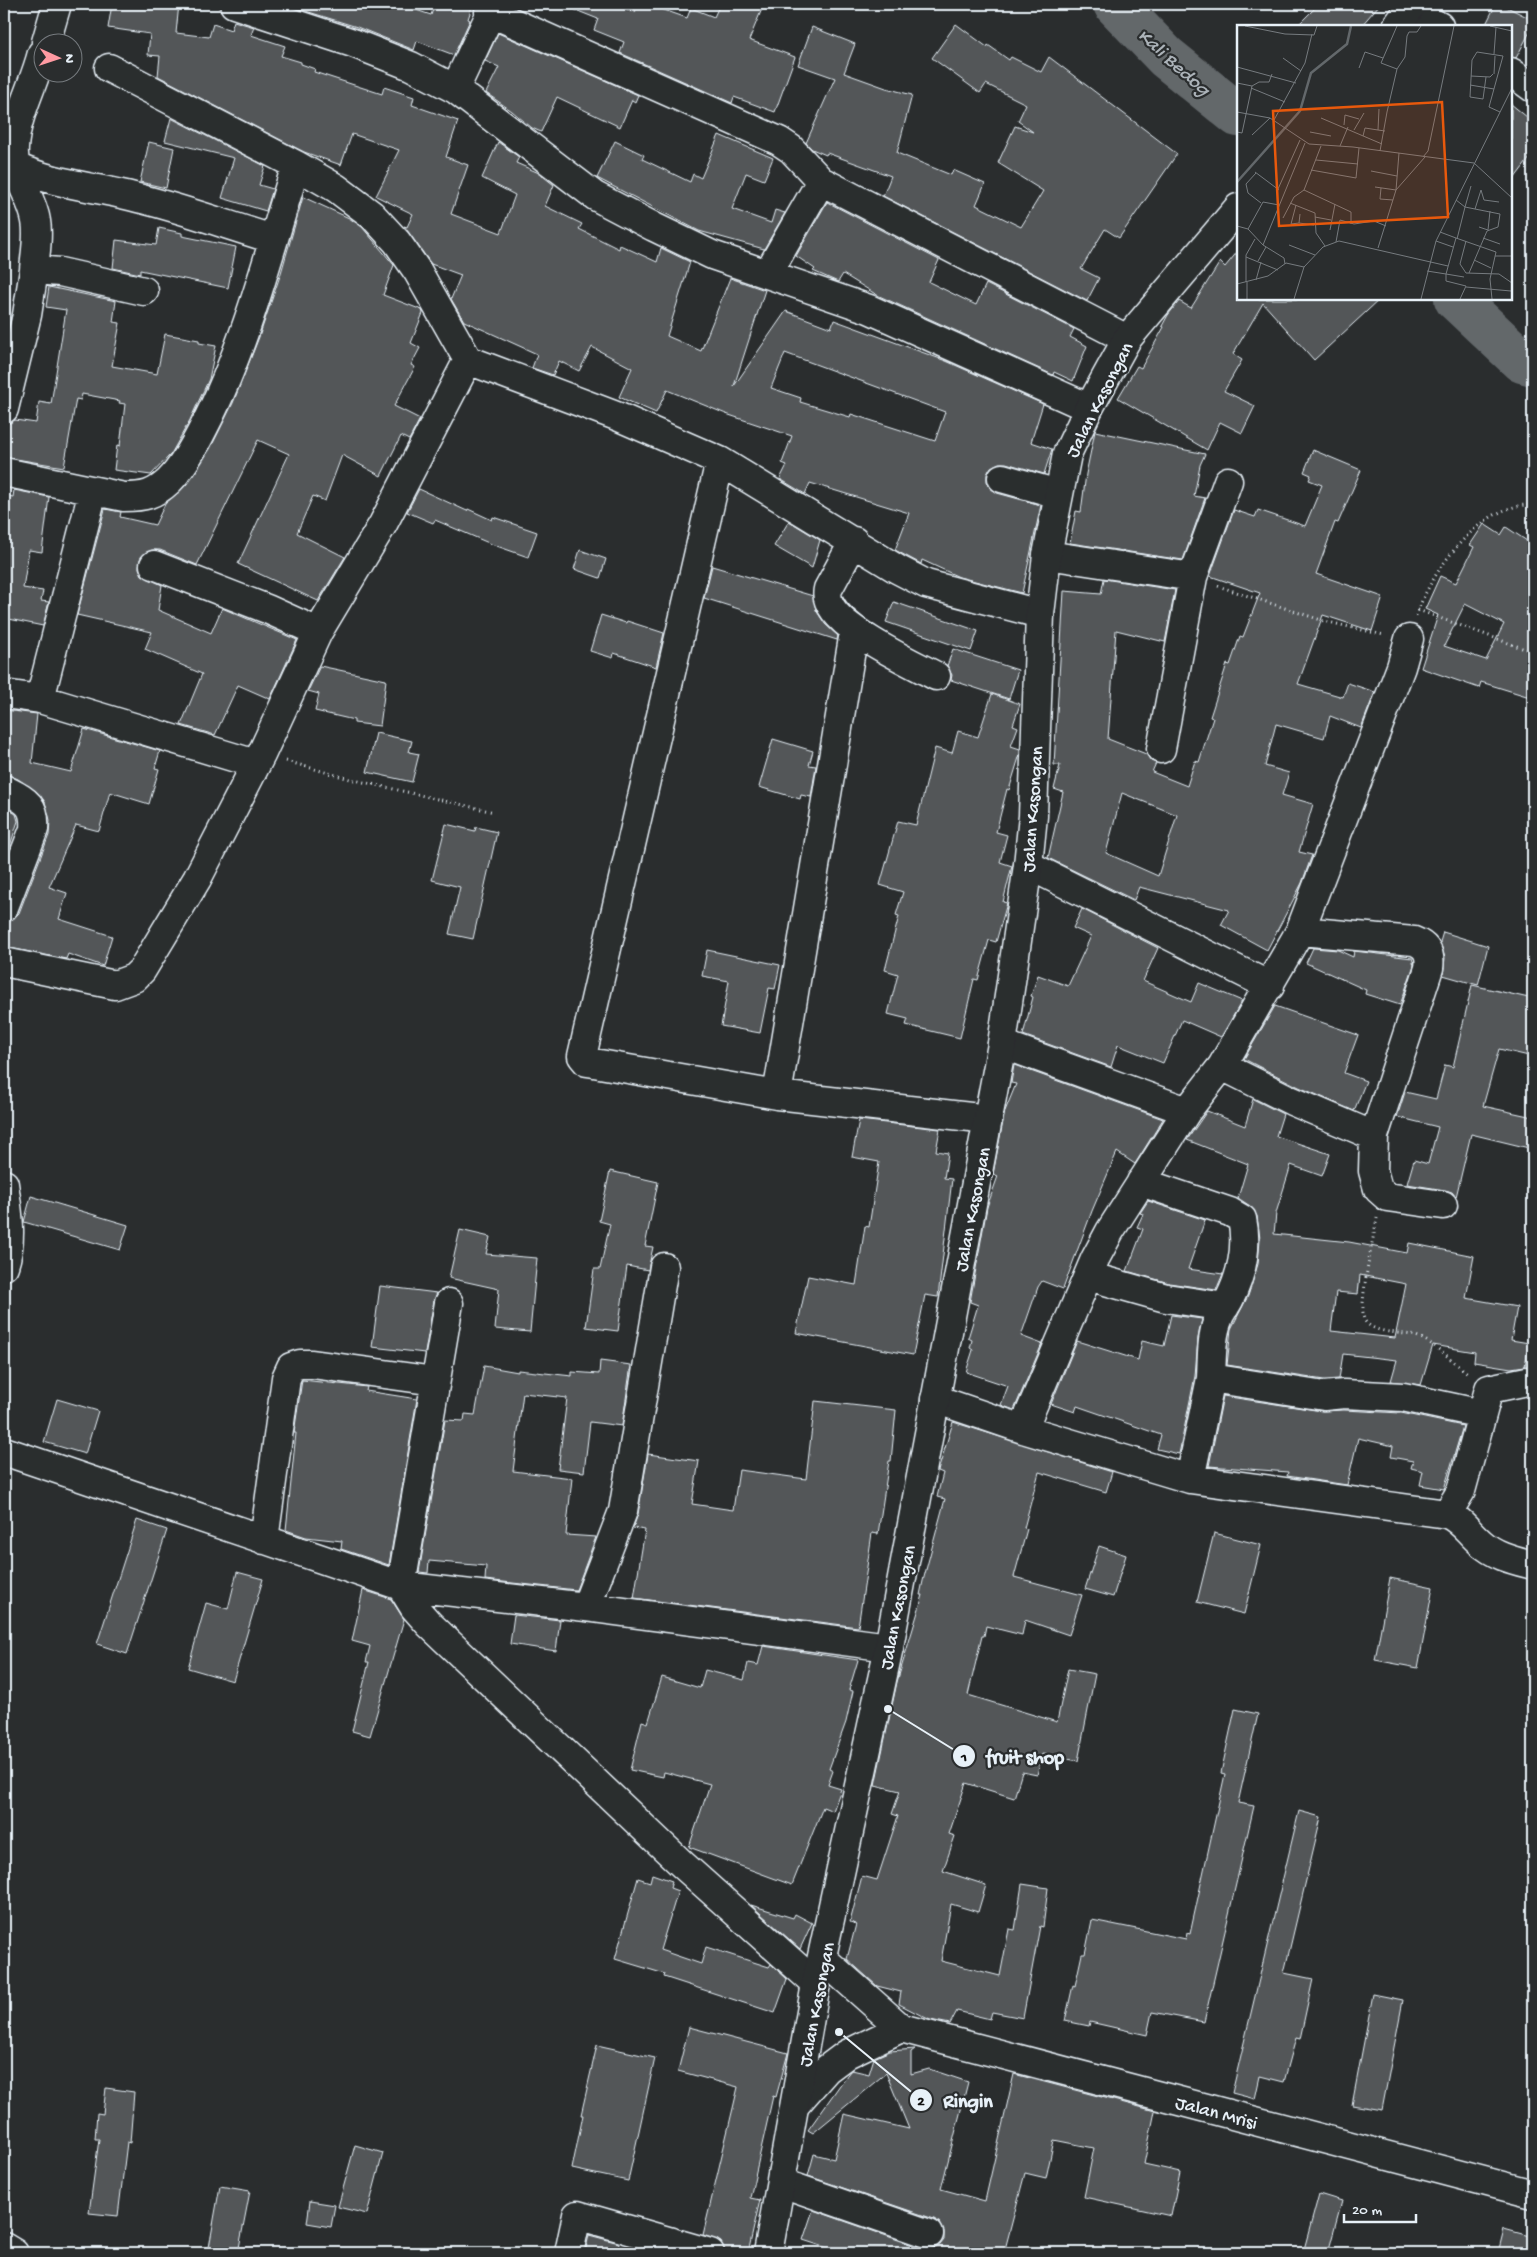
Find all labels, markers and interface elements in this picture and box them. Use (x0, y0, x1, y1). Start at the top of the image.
water label: Kali Bedog (1132, 25, 1215, 103)
inset map (1237, 25, 1512, 300)
north arrow (32, 32, 82, 82)
text: N (60, 54, 77, 64)
street label: Jalan Kasongan (1062, 339, 1140, 462)
street label: Jalan Kasongan (1019, 746, 1050, 873)
street label: Jalan Kasongan (951, 1146, 998, 1274)
street label: Jalan Kasongan (876, 1544, 923, 1672)
callout: fruit shop (951, 1738, 1074, 1773)
text: fruit shop (985, 1748, 1064, 1771)
text: 1 (960, 1749, 967, 1767)
street label: Jalan Kasongan (795, 1941, 842, 2069)
callout: Ringin (908, 2083, 1003, 2118)
text: Ringin (942, 2092, 993, 2115)
street label: Jalan Mrisi (1173, 2092, 1260, 2136)
text: 2 (917, 2093, 925, 2111)
scale bar (1344, 2192, 1417, 2224)
text: 20 m (1352, 2202, 1382, 2220)

